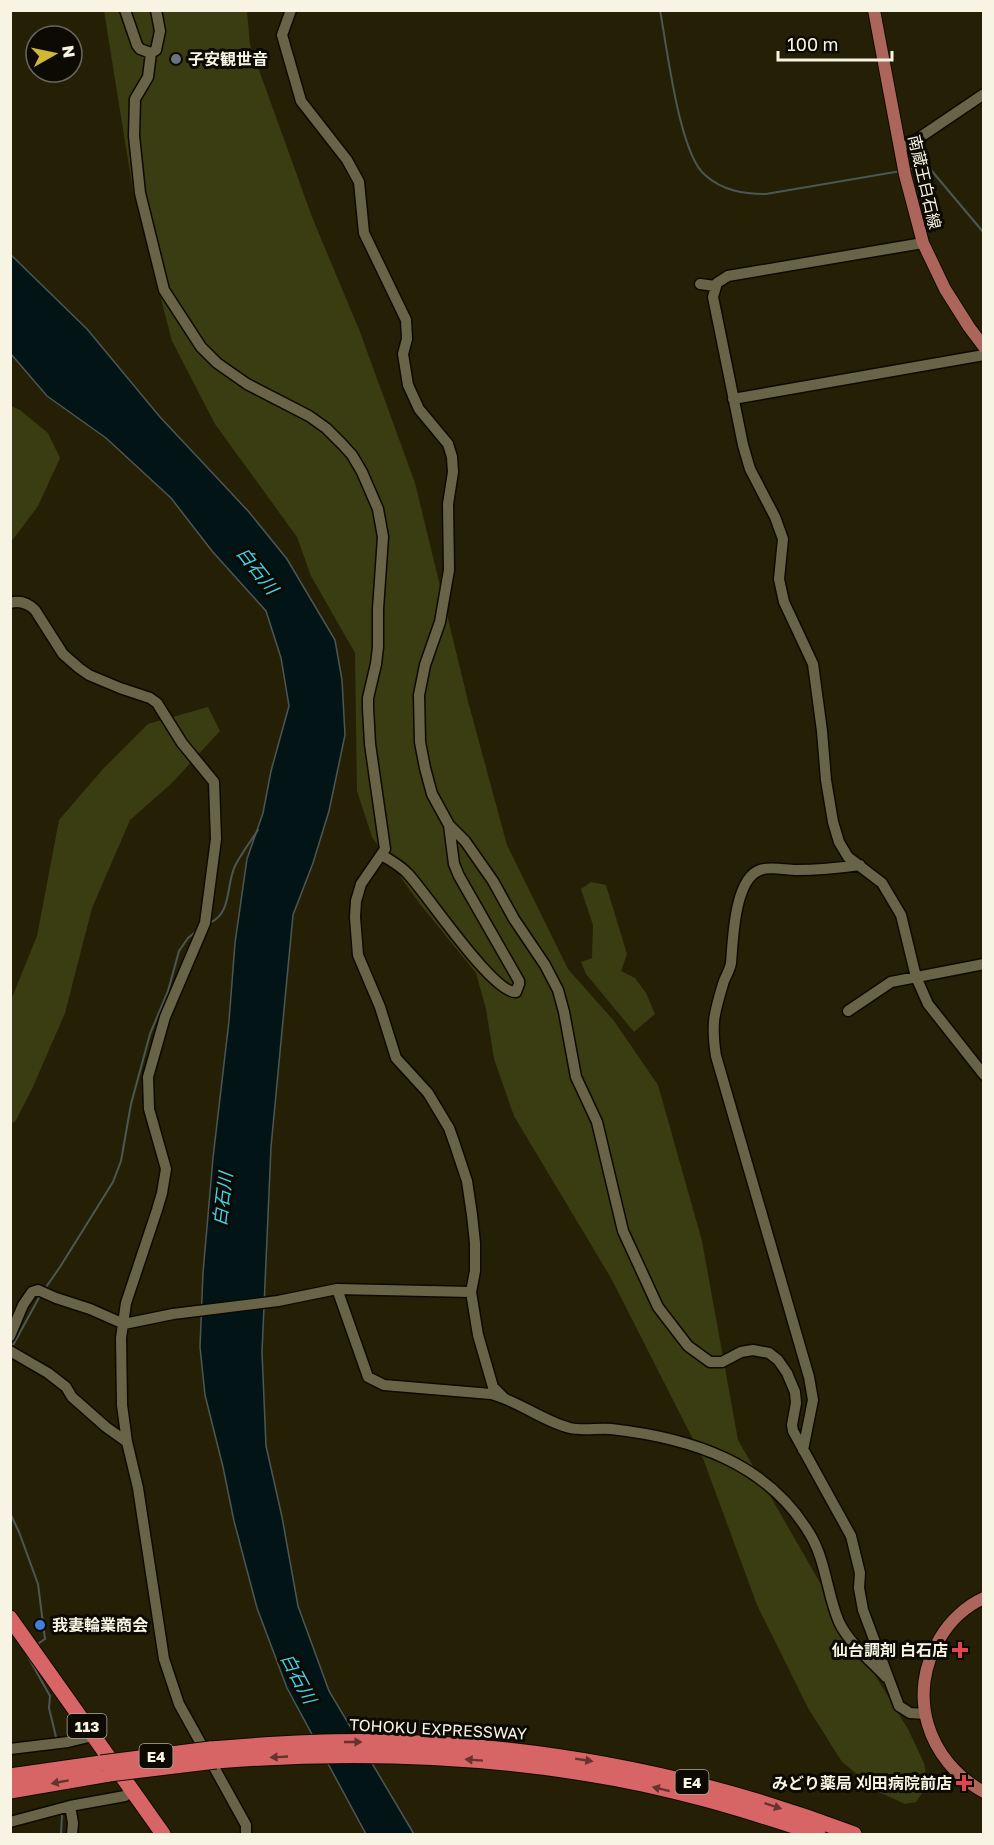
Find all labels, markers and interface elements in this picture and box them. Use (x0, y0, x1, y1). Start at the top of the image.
north arrow (24, 24, 84, 84)
scale bar (778, 24, 892, 62)
text: 100 m (787, 33, 838, 55)
text: N (58, 44, 80, 59)
place label: 子安観世音 (188, 49, 268, 69)
marker: 子安観世音 (169, 52, 183, 66)
street label: 南蔵王白石線 (904, 133, 946, 231)
water label: 白石川 (233, 542, 285, 600)
water label: 白石川 (208, 1169, 236, 1227)
place label: 我妻輪業商会 (52, 1615, 148, 1635)
marker: 我妻輪業商会 (33, 1618, 47, 1632)
place label: 仙台調剤 白石店 (831, 1640, 948, 1660)
marker: 仙台調剤 白石店 (953, 1643, 967, 1657)
water label: 白石川 (277, 1649, 322, 1709)
road number: 113 (68, 1714, 106, 1738)
street label: TOHOKU EXPRESSWAY (349, 1714, 528, 1744)
one-way arrow (343, 1737, 362, 1747)
road number: E4 (140, 1744, 172, 1768)
one-way arrow (269, 1752, 288, 1761)
one-way arrow (464, 1756, 483, 1765)
one-way arrow (574, 1756, 593, 1765)
road number: E4 (676, 1770, 708, 1794)
place label: みどり薬局 刈田病院前店 (772, 1773, 952, 1793)
marker: みどり薬局 刈田病院前店 (957, 1776, 971, 1790)
one-way arrow (50, 1778, 69, 1787)
one-way arrow (652, 1783, 670, 1793)
one-way arrow (764, 1801, 782, 1811)

